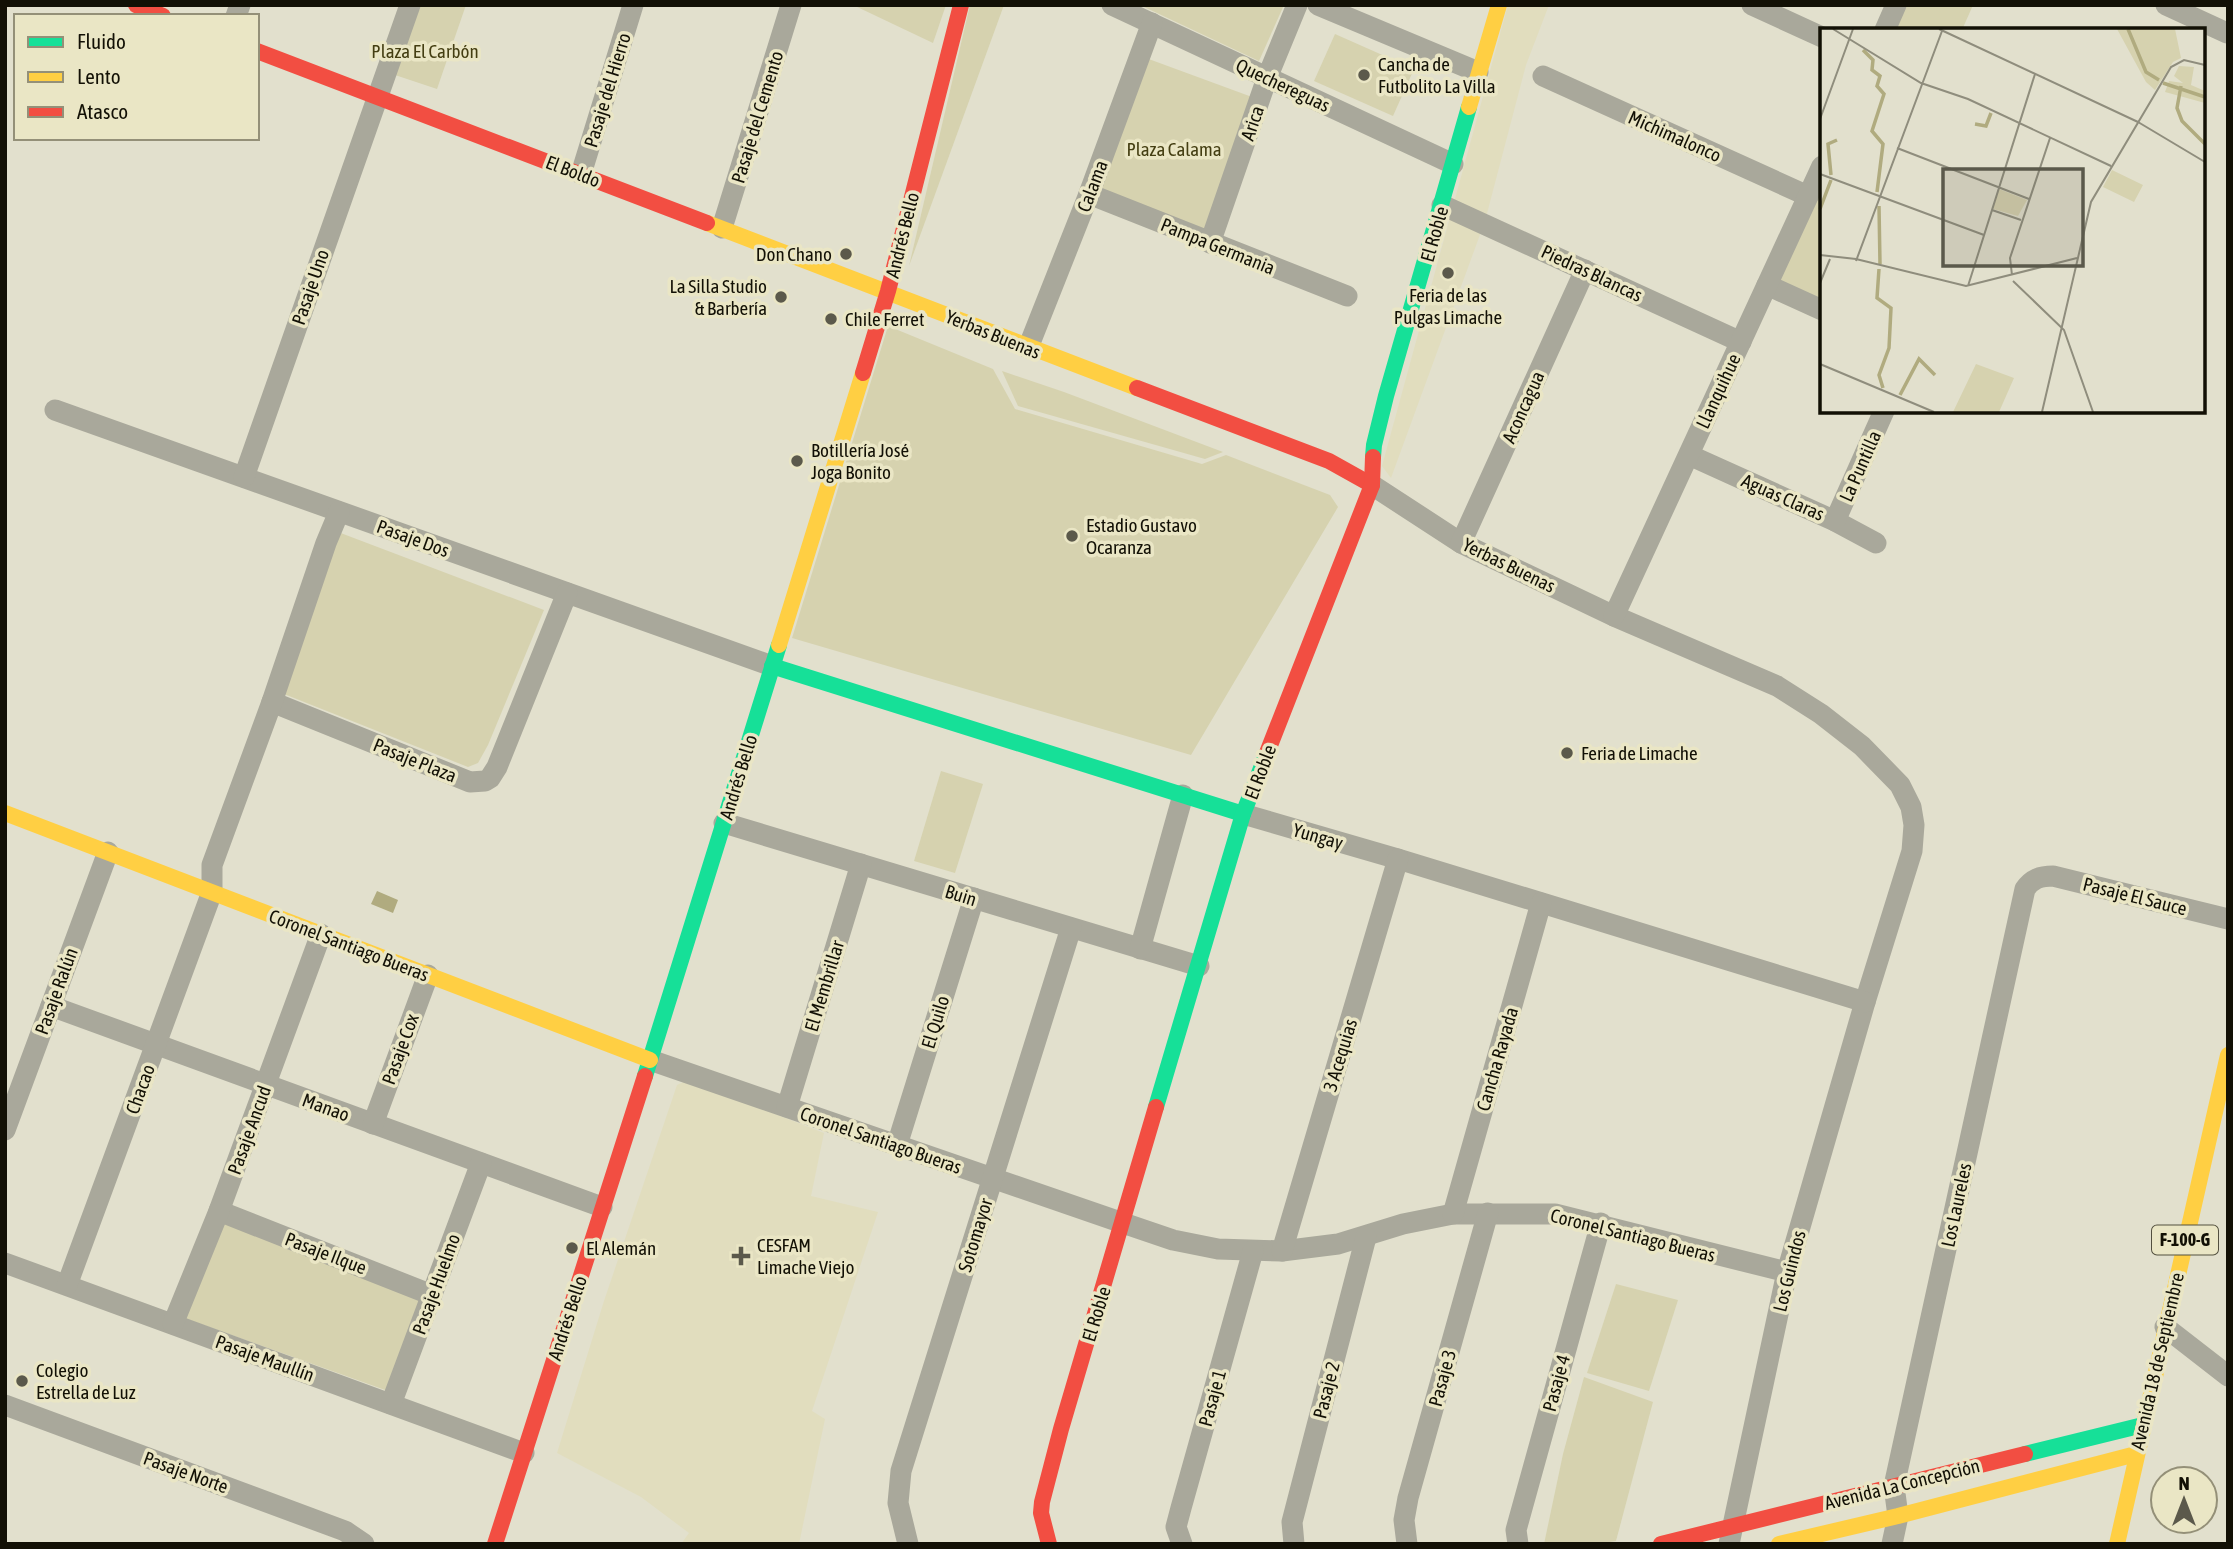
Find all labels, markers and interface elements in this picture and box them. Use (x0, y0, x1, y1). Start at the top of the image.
legend (14, 14, 259, 140)
inset map (1820, 28, 2205, 413)
text: Fluido (77, 29, 126, 53)
street label: Pasaje del Hierro (579, 30, 635, 150)
park label: Plaza El Carbón (371, 40, 479, 62)
street label: Pasaje del Cemento (726, 48, 788, 186)
place label: Cancha de Futbolito La Villa (1378, 53, 1496, 97)
street label: Quechereguas (1233, 54, 1334, 116)
text: Lento (77, 64, 121, 88)
marker: Cancha de Futbolito La Villa (1356, 67, 1372, 83)
text: Atasco (77, 99, 128, 123)
street label: Arica (1236, 103, 1268, 143)
street label: Michimalonco (1625, 106, 1725, 166)
park label: Plaza Calama (1126, 138, 1222, 160)
street label: El Boldo (543, 151, 603, 191)
street label: Calama (1072, 157, 1112, 215)
street label: Andrés Bello (881, 190, 923, 280)
street label: El Roble (1416, 204, 1452, 264)
street label: Pampa Germania (1158, 213, 1278, 279)
street label: Piedras Blancas (1538, 240, 1646, 306)
place label: Don Chano (756, 243, 832, 265)
street label: Pasaje Uno (287, 246, 333, 328)
marker: Don Chano (838, 246, 854, 262)
marker: Feria de las Pulgas Limache (1440, 265, 1456, 281)
place label: La Silla Studio & Barbería (669, 275, 767, 319)
place label: Feria de las Pulgas Limache (1394, 284, 1502, 328)
marker: La Silla Studio & Barbería (773, 289, 789, 305)
street label: Yerbas Buenas (942, 305, 1044, 363)
place label: Chile Ferret (845, 308, 924, 330)
marker: Chile Ferret (823, 311, 839, 327)
street label: Llanquihue (1691, 350, 1745, 432)
street label: Aconcagua (1497, 368, 1549, 446)
street label: La Puntilla (1835, 427, 1885, 505)
place label: Botillería José Joga Bonito (811, 439, 909, 483)
marker: Botillería José Joga Bonito (789, 453, 805, 469)
street label: Aguas Claras (1738, 469, 1828, 525)
place label: Estadio Gustavo Ocaranza (1086, 514, 1197, 558)
street label: Pasaje Dos (374, 515, 452, 561)
marker: Estadio Gustavo Ocaranza (1064, 528, 1080, 544)
street label: Yerbas Buenas (1459, 533, 1559, 597)
street label: Andrés Bello (715, 732, 761, 822)
street label: Pasaje Plaza (370, 733, 460, 787)
street label: El Roble (1240, 742, 1280, 802)
place label: Feria de Limache (1581, 742, 1698, 764)
marker: Feria de Limache (1559, 745, 1575, 761)
street label: Yungay (1290, 818, 1346, 854)
street label: Pasaje El Sauce (2081, 872, 2189, 920)
street label: Buin (943, 880, 979, 910)
street label: Coronel Santiago Bueras (266, 904, 432, 986)
street label: El Membrillar (800, 937, 848, 1034)
street label: Pasaje Ralún (30, 945, 82, 1037)
street label: El Quilo (917, 993, 953, 1051)
street label: Cancha Rayada (1472, 1005, 1522, 1113)
street label: Pasaje Cox (377, 1010, 423, 1087)
street label: 3 Acequias (1319, 1016, 1361, 1094)
street label: Chacao (121, 1061, 159, 1117)
street label: Pasaje Ancud (223, 1083, 275, 1177)
street label: Manao (299, 1088, 353, 1126)
street label: Coronel Santiago Bueras (797, 1102, 965, 1178)
street label: Los Laureles (1936, 1161, 1976, 1249)
street label: Sotomayor (953, 1195, 997, 1274)
street label: Coronel Santiago Bueras (1548, 1204, 1718, 1266)
road number: F-100-G (2152, 1226, 2218, 1254)
street label: Pasaje Ilque (282, 1227, 370, 1279)
street label: Los Guindos (1768, 1228, 1810, 1314)
street label: Pasaje Huelmo (408, 1231, 464, 1337)
place label: CESFAM Limache Viejo (757, 1234, 854, 1278)
place label: El Alemán (586, 1237, 656, 1259)
marker: El Alemán (564, 1240, 580, 1256)
marker: CESFAM Limache Viejo (731, 1246, 751, 1266)
street label: Avenida 18 de Septiembre (2126, 1270, 2188, 1452)
street label: Andrés Bello (543, 1273, 591, 1363)
street label: El Roble (1077, 1284, 1115, 1344)
street label: Pasaje Maullín (213, 1330, 317, 1386)
street label: Pasaje 3 (1424, 1347, 1460, 1409)
street label: Pasaje 4 (1538, 1352, 1574, 1414)
place label: Colegio Estrella de Luz (36, 1359, 136, 1403)
street label: Pasaje 2 (1308, 1359, 1344, 1421)
street label: Pasaje 1 (1194, 1367, 1230, 1429)
marker: Colegio Estrella de Luz (14, 1373, 30, 1389)
street label: Pasaje Norte (141, 1447, 231, 1497)
street label: Avenida La Concepción (1822, 1454, 1982, 1514)
north arrow (2149, 1465, 2219, 1535)
text: N (2178, 1472, 2190, 1494)

